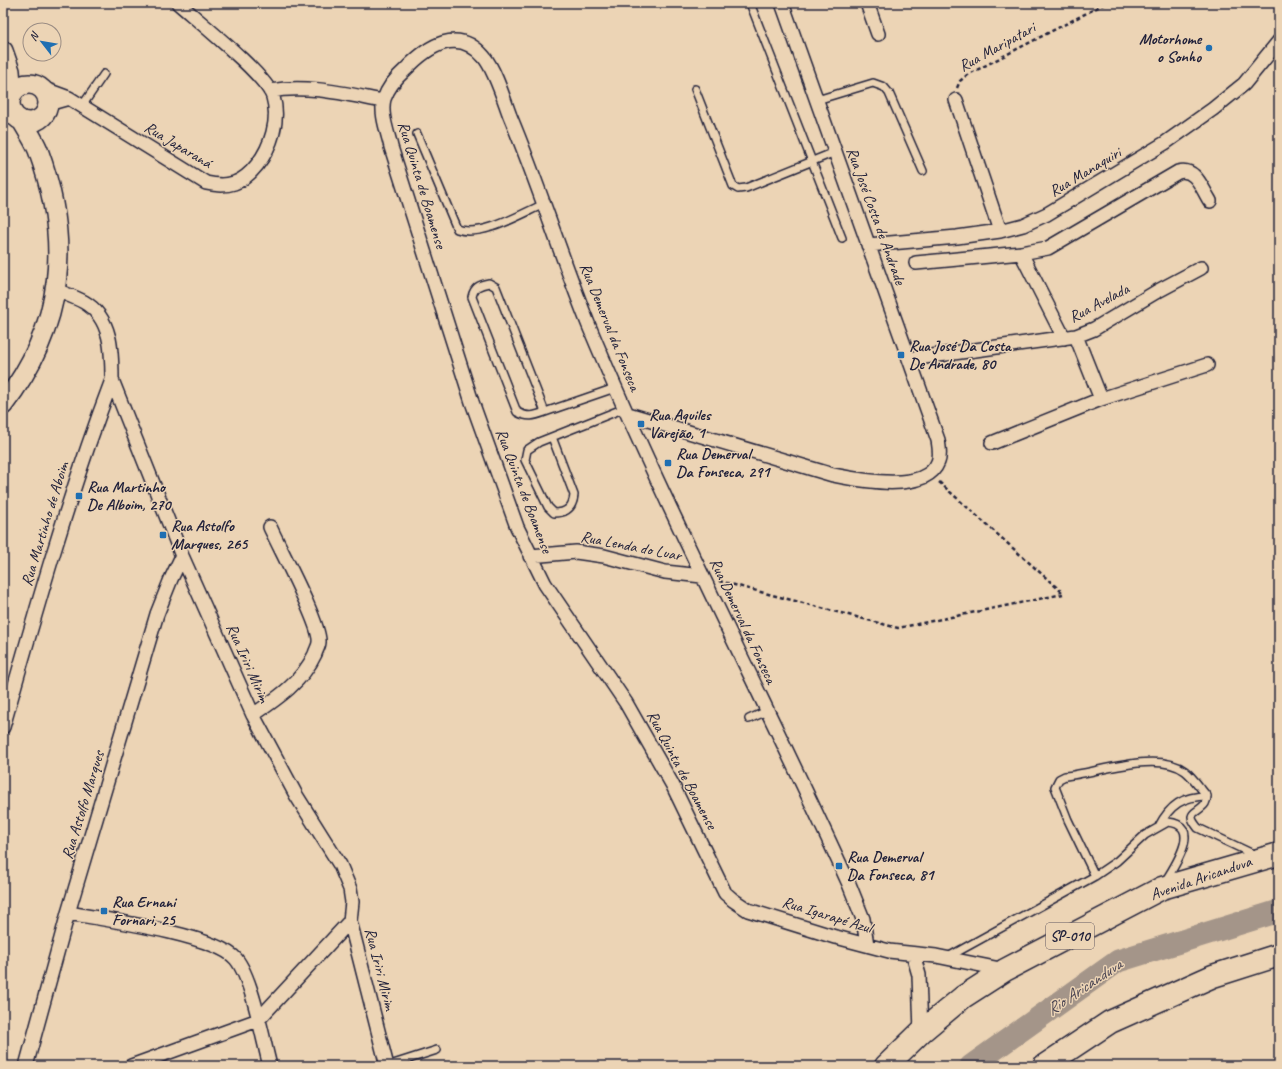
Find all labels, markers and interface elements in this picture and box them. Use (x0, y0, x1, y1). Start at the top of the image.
street label: Rua Maripatari (955, 17, 1041, 76)
north arrow (22, 22, 62, 62)
text: N (26, 28, 42, 43)
place label: Motorhome o Sonho (1139, 29, 1203, 67)
marker: Motorhome o Sonho (1204, 43, 1214, 53)
street label: Rua Japaraná (141, 117, 217, 174)
street label: Rua Quinta de Boamense (393, 119, 451, 253)
street label: Rua Manaquiri (1045, 142, 1126, 201)
street label: Rua José Costa de Andrade (842, 145, 911, 289)
street label: Rua Demerval da Fonseca (575, 260, 645, 395)
street label: Rua Avelada (1066, 278, 1134, 327)
place label: Rua José Da Costa De Andrade, 80 (909, 336, 1012, 374)
marker: Rua José Da Costa De Andrade, 80 (896, 350, 906, 360)
place label: Rua Aquiles Varejão, 1 (649, 405, 712, 443)
marker: Rua Aquiles Varejão, 1 (636, 419, 646, 429)
street label: Rua Quinta de Boamense (491, 426, 558, 558)
place label: Rua Demerval Da Fonseca, 291 (676, 444, 771, 482)
street label: Rua Martinho de Aboim (17, 458, 74, 588)
marker: Rua Demerval Da Fonseca, 291 (663, 458, 673, 468)
place label: Rua Martinho De Alboim, 270 (87, 477, 172, 515)
marker: Rua Martinho De Alboim, 270 (74, 491, 84, 501)
place label: Rua Astolfo Marques, 265 (171, 516, 249, 554)
street label: Rua Lenda do Luar (579, 526, 685, 566)
marker: Rua Astolfo Marques, 265 (158, 530, 168, 540)
street label: Rua Demerval da Fonseca (705, 555, 781, 688)
street label: Rua Iriri Mirim (222, 620, 275, 707)
street label: Rua Quinta de Boamense (642, 707, 723, 834)
street label: Rua Astolfo Marques (57, 747, 109, 861)
place label: Rua Demerval Da Fonseca, 81 (847, 847, 935, 885)
street label: Avenida Aricanduva (1148, 851, 1255, 905)
marker: Rua Demerval Da Fonseca, 81 (834, 861, 844, 871)
place label: Rua Ernani Fornari, 25 (112, 892, 177, 930)
street label: Rua Igarapé Azul (780, 892, 877, 939)
marker: Rua Ernani Fornari, 25 (99, 906, 109, 916)
road number: SP-010 (1046, 923, 1094, 949)
street label: Rua Iriri Mirim (360, 926, 400, 1014)
water label: Rio Aricanduva (1042, 953, 1127, 1020)

